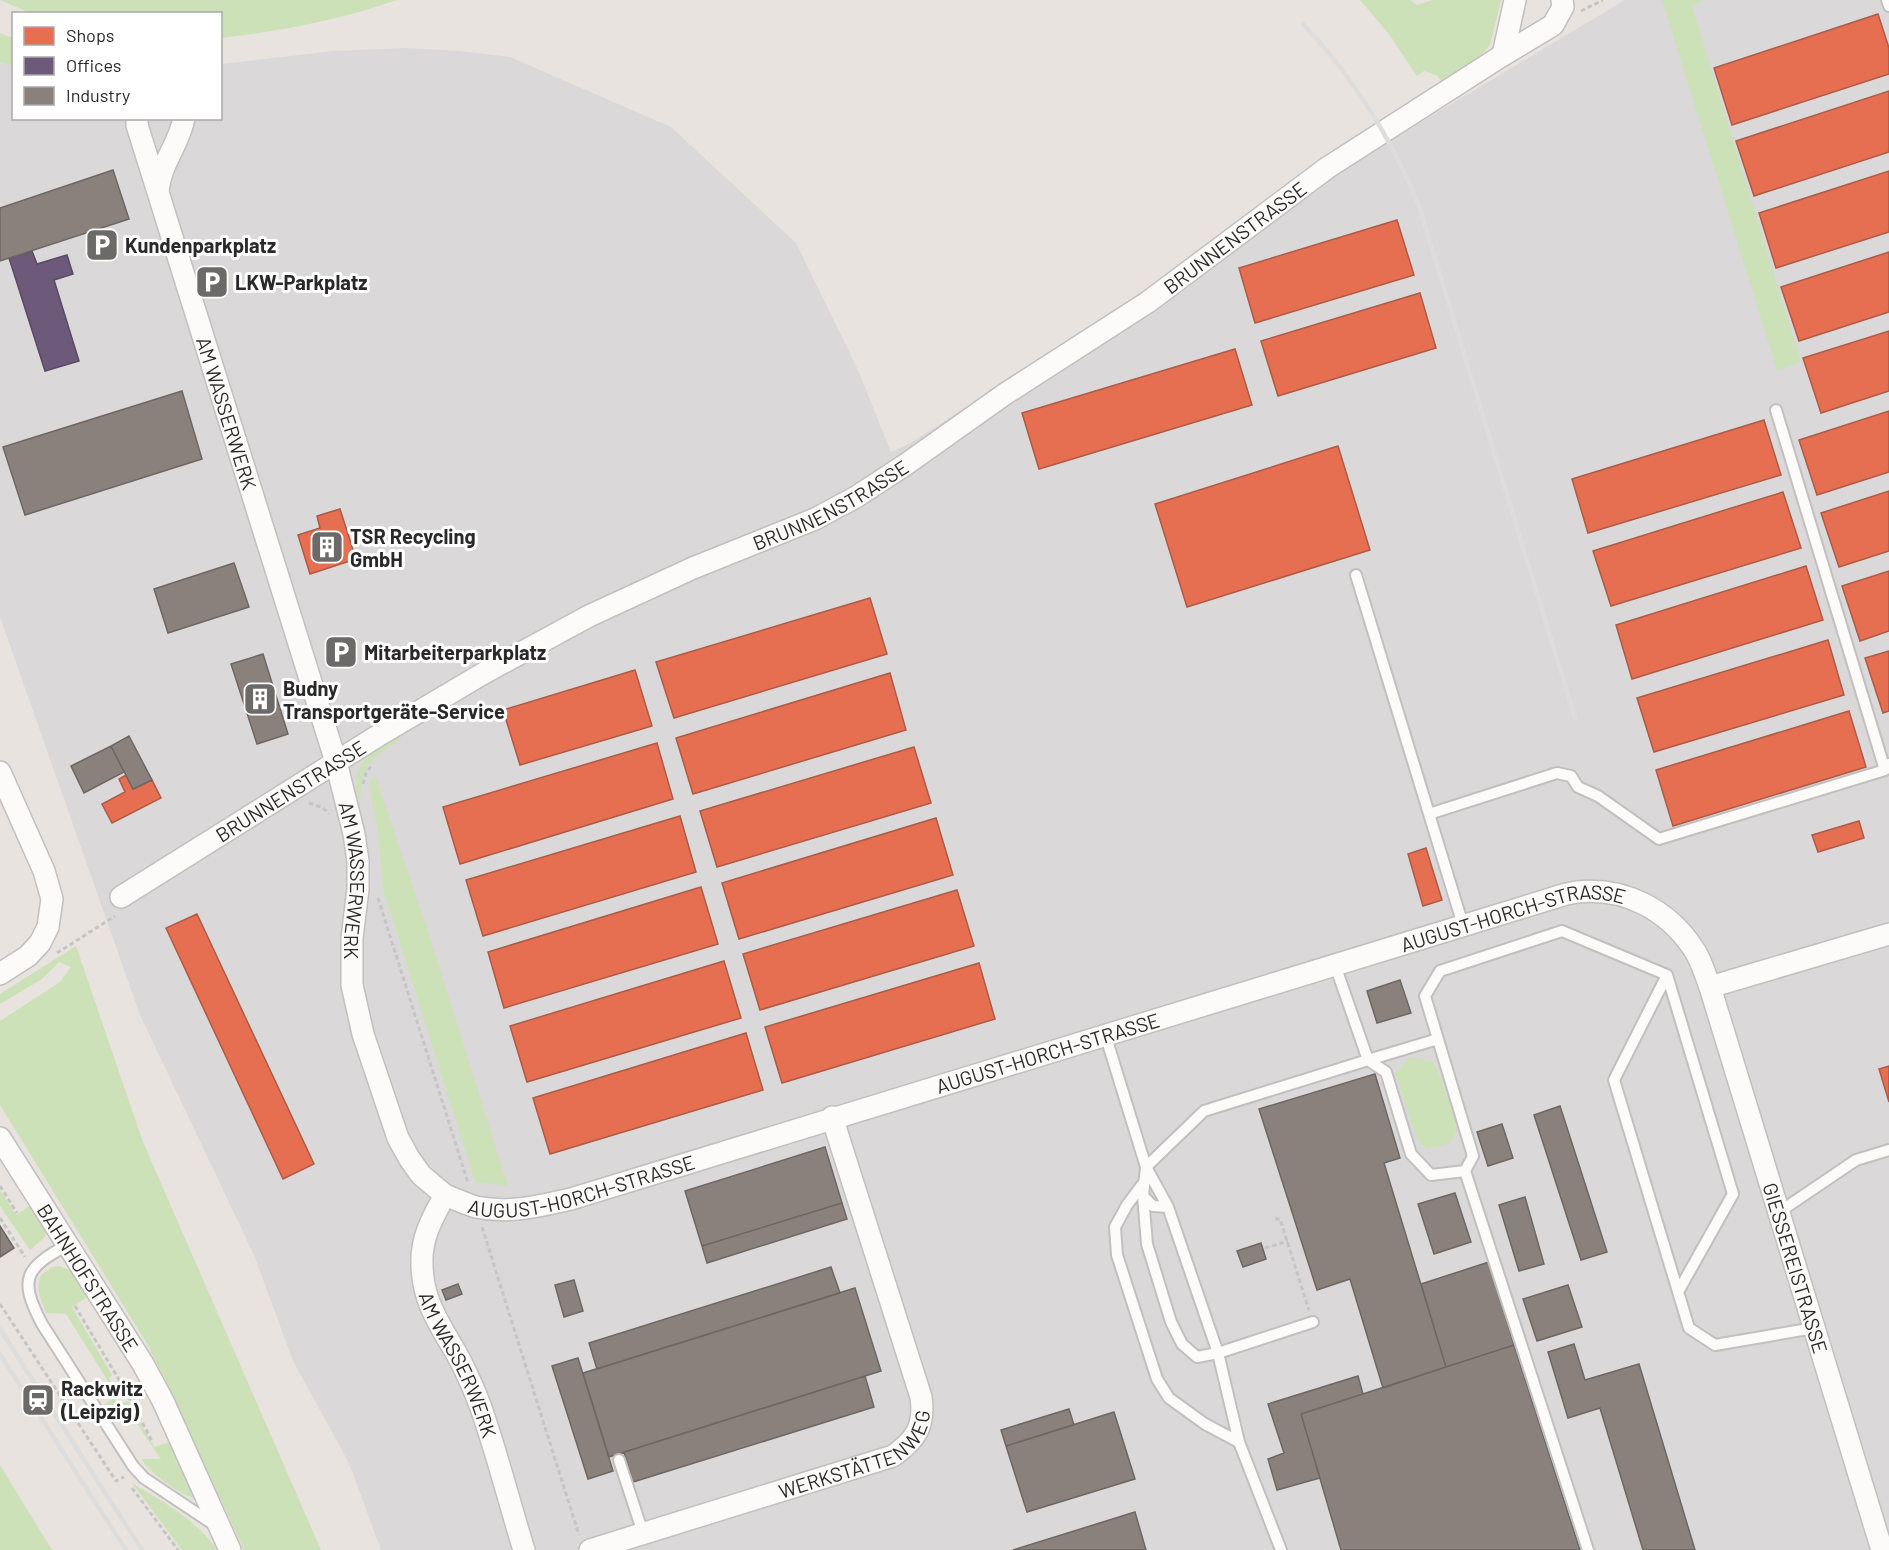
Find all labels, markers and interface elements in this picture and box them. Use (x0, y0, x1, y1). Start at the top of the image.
legend (12, 12, 222, 120)
text: Shops (66, 24, 115, 46)
text: Offices (66, 54, 122, 76)
text: Industry (66, 84, 130, 106)
street label: BRUNNENSTRASSE (1158, 176, 1311, 298)
parking icon: Kundenparkplatz (84, 227, 120, 263)
place label: Kundenparkplatz (125, 233, 276, 257)
parking icon: LKW-Parkplatz (194, 264, 230, 300)
place label: LKW-Parkplatz (235, 270, 368, 294)
street label: AM WASSERWERK (192, 334, 262, 493)
street label: BRUNNENSTRASSE (749, 454, 912, 555)
place label: TSR Recycling GmbH (350, 524, 476, 571)
building icon: TSR Recycling GmbH (309, 529, 345, 565)
parking icon: Mitarbeiterparkplatz (323, 634, 359, 670)
place label: Mitarbeiterparkplatz (364, 640, 546, 664)
place label: Budny Transportgeräte-Service (283, 676, 505, 723)
building icon: Budny Transportgeräte-Service (242, 681, 278, 717)
street label: BRUNNENSTRASSE (211, 735, 370, 847)
street label: AM WASSERWERK (334, 799, 370, 959)
street label: AUGUST-HORCH-STRASSE (1398, 879, 1629, 956)
street label: AUGUST-HORCH-STRASSE (933, 1007, 1162, 1098)
street label: AUGUST-HORCH-STRASSE (465, 1149, 698, 1222)
street label: GIESSEREISTRASSE (1758, 1180, 1833, 1356)
street label: BAHNHOFSTRASSE (33, 1199, 144, 1356)
street label: AM WASSERWERK (414, 1289, 502, 1441)
place label: Rackwitz (Leipzig) (60, 1376, 143, 1423)
station icon: Rackwitz (Leipzig) (20, 1382, 56, 1418)
street label: WERKSTÄTTENWEG (775, 1409, 934, 1503)

